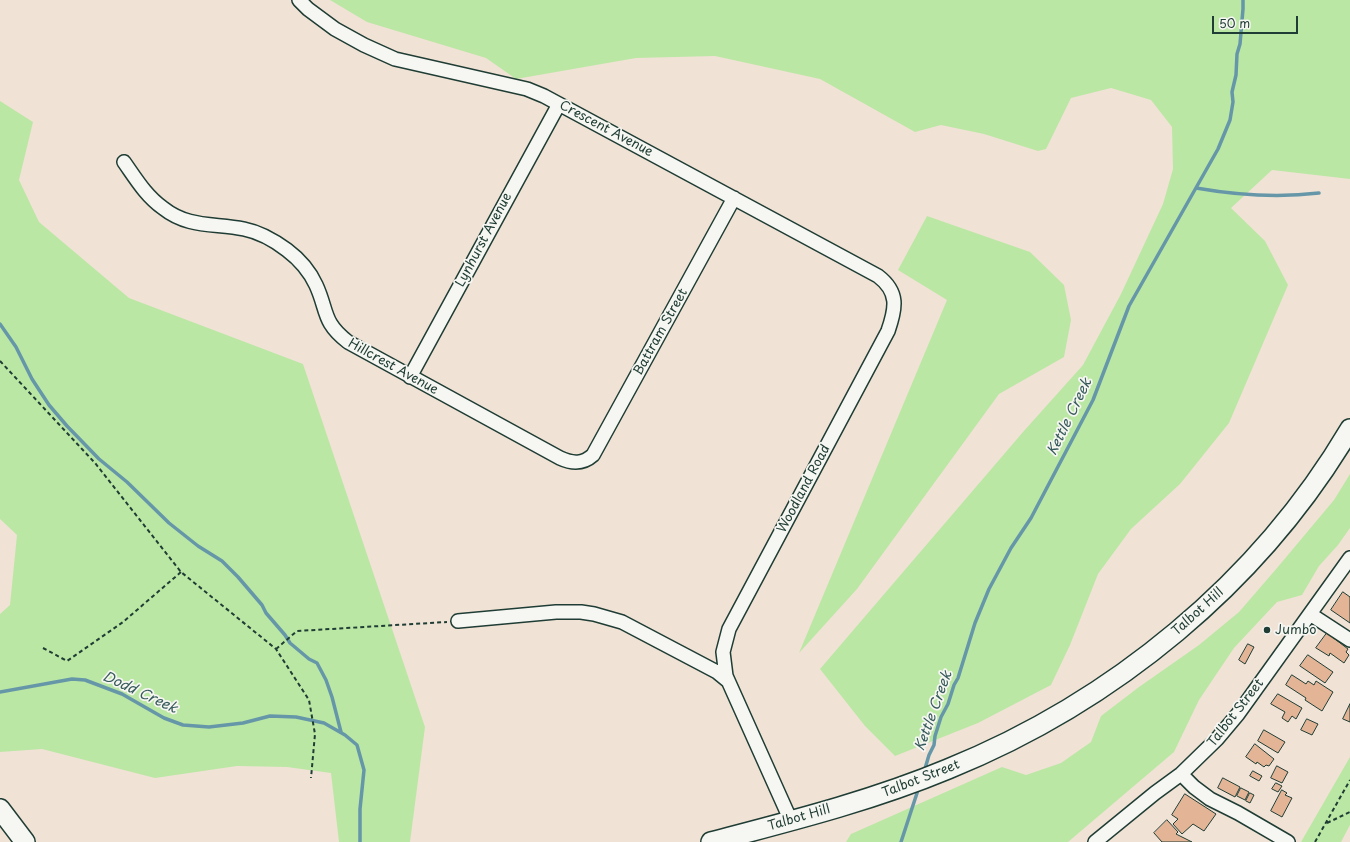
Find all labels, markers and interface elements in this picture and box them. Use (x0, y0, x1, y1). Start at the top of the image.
scale bar (1214, 8, 1300, 34)
text: 50 m (1219, 14, 1250, 32)
street label: Crescent Avenue (557, 98, 655, 160)
street label: Lynhurst Avenue (453, 190, 515, 290)
street label: Battram Street (631, 286, 691, 378)
street label: Hillcrest Avenue (345, 336, 441, 398)
water label: Kettle Creek (1044, 376, 1096, 458)
street label: Woodland Road (774, 442, 834, 536)
street label: Talbot Hill (1169, 585, 1227, 639)
place label: Jumbo (1275, 622, 1317, 638)
marker: Jumbo (1262, 625, 1272, 635)
water label: Dodd Creek (100, 668, 180, 718)
water label: Kettle Creek (912, 669, 956, 753)
street label: Talbot Street (1205, 676, 1267, 750)
street label: Talbot Street (880, 757, 962, 801)
street label: Talbot Hill (766, 802, 832, 834)

